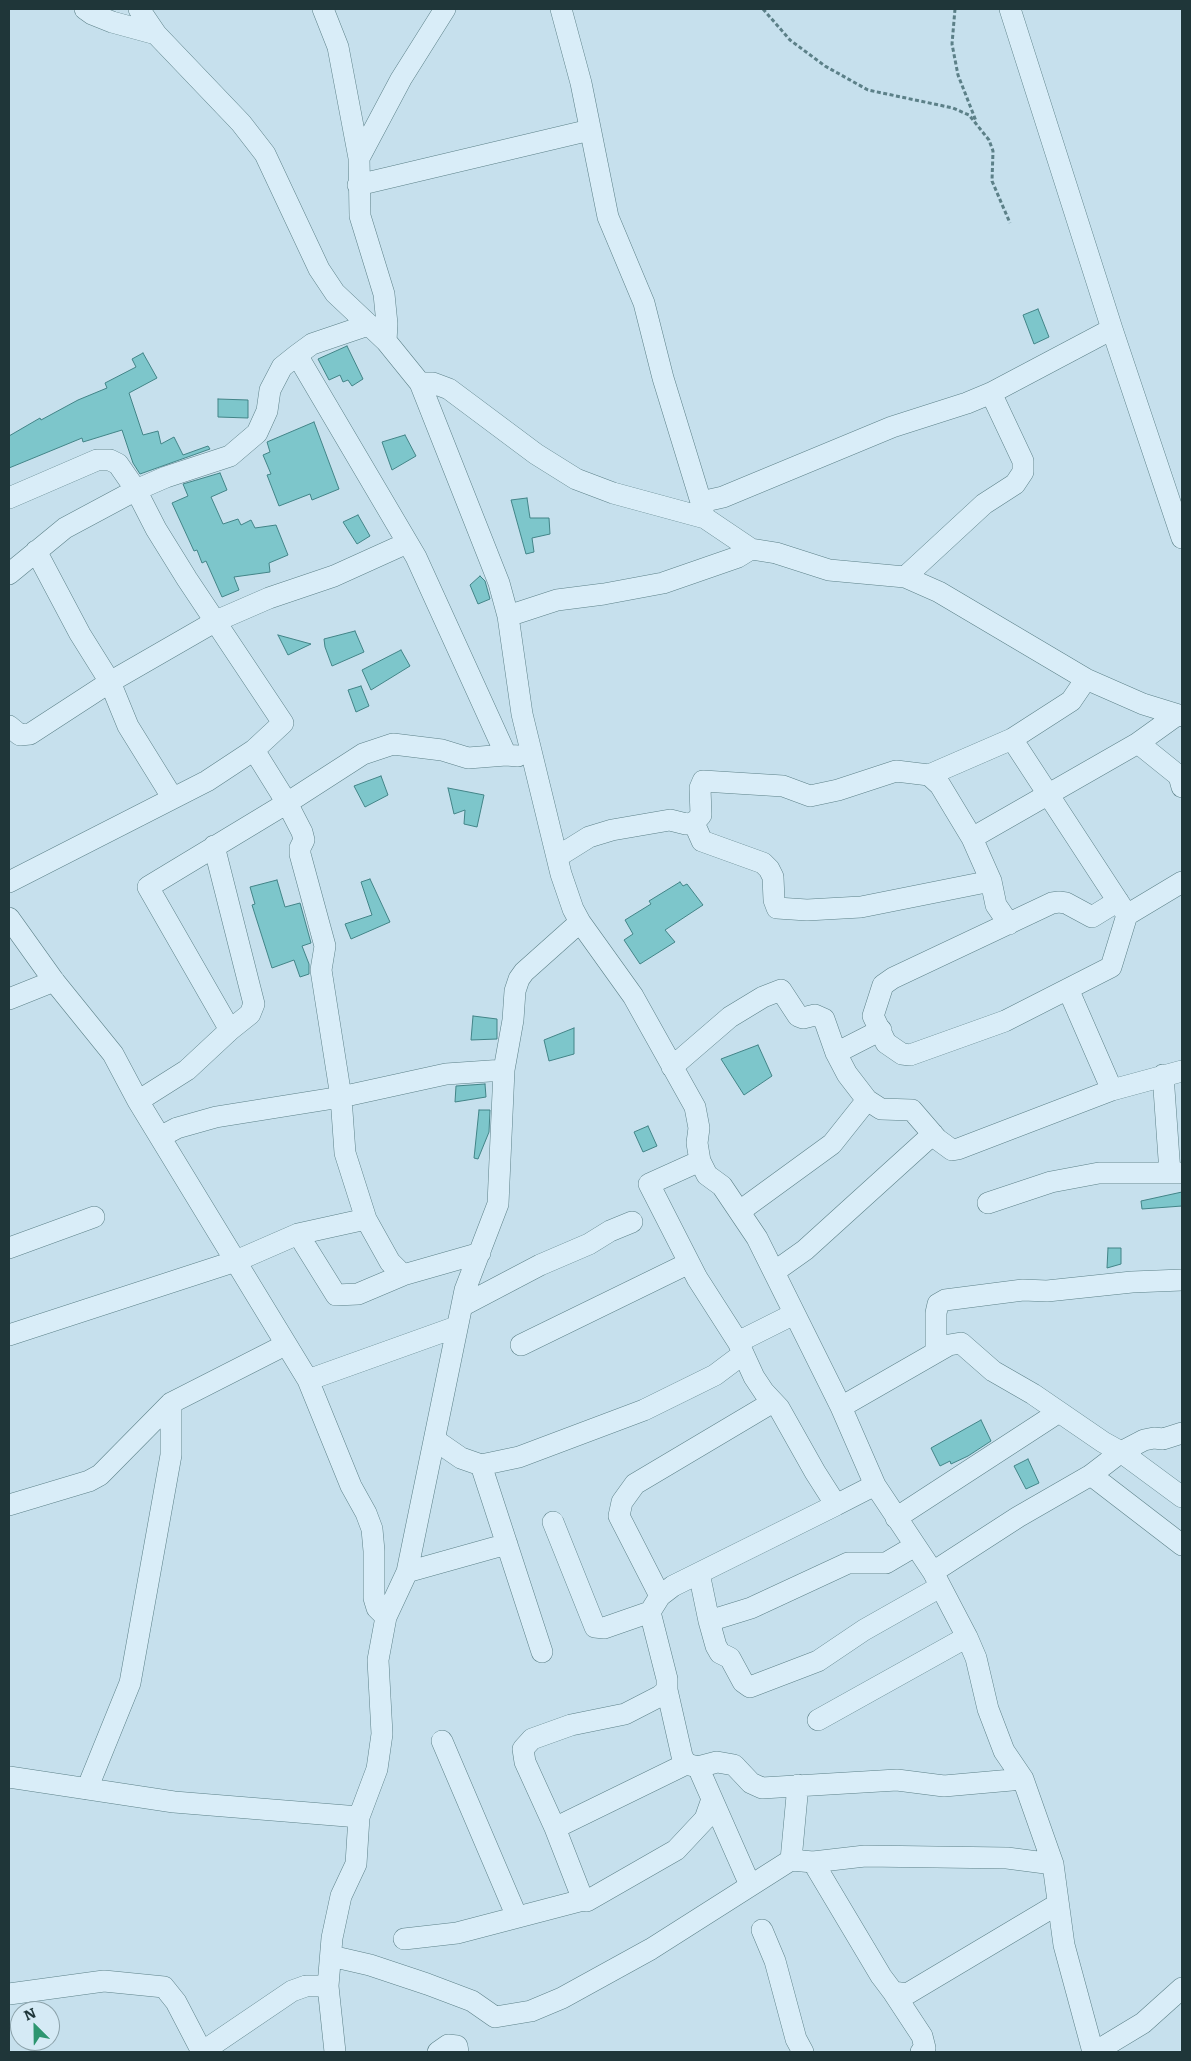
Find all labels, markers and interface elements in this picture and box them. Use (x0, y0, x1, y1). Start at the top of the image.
north arrow (10, 2001, 60, 2051)
text: N (20, 2002, 39, 2025)

